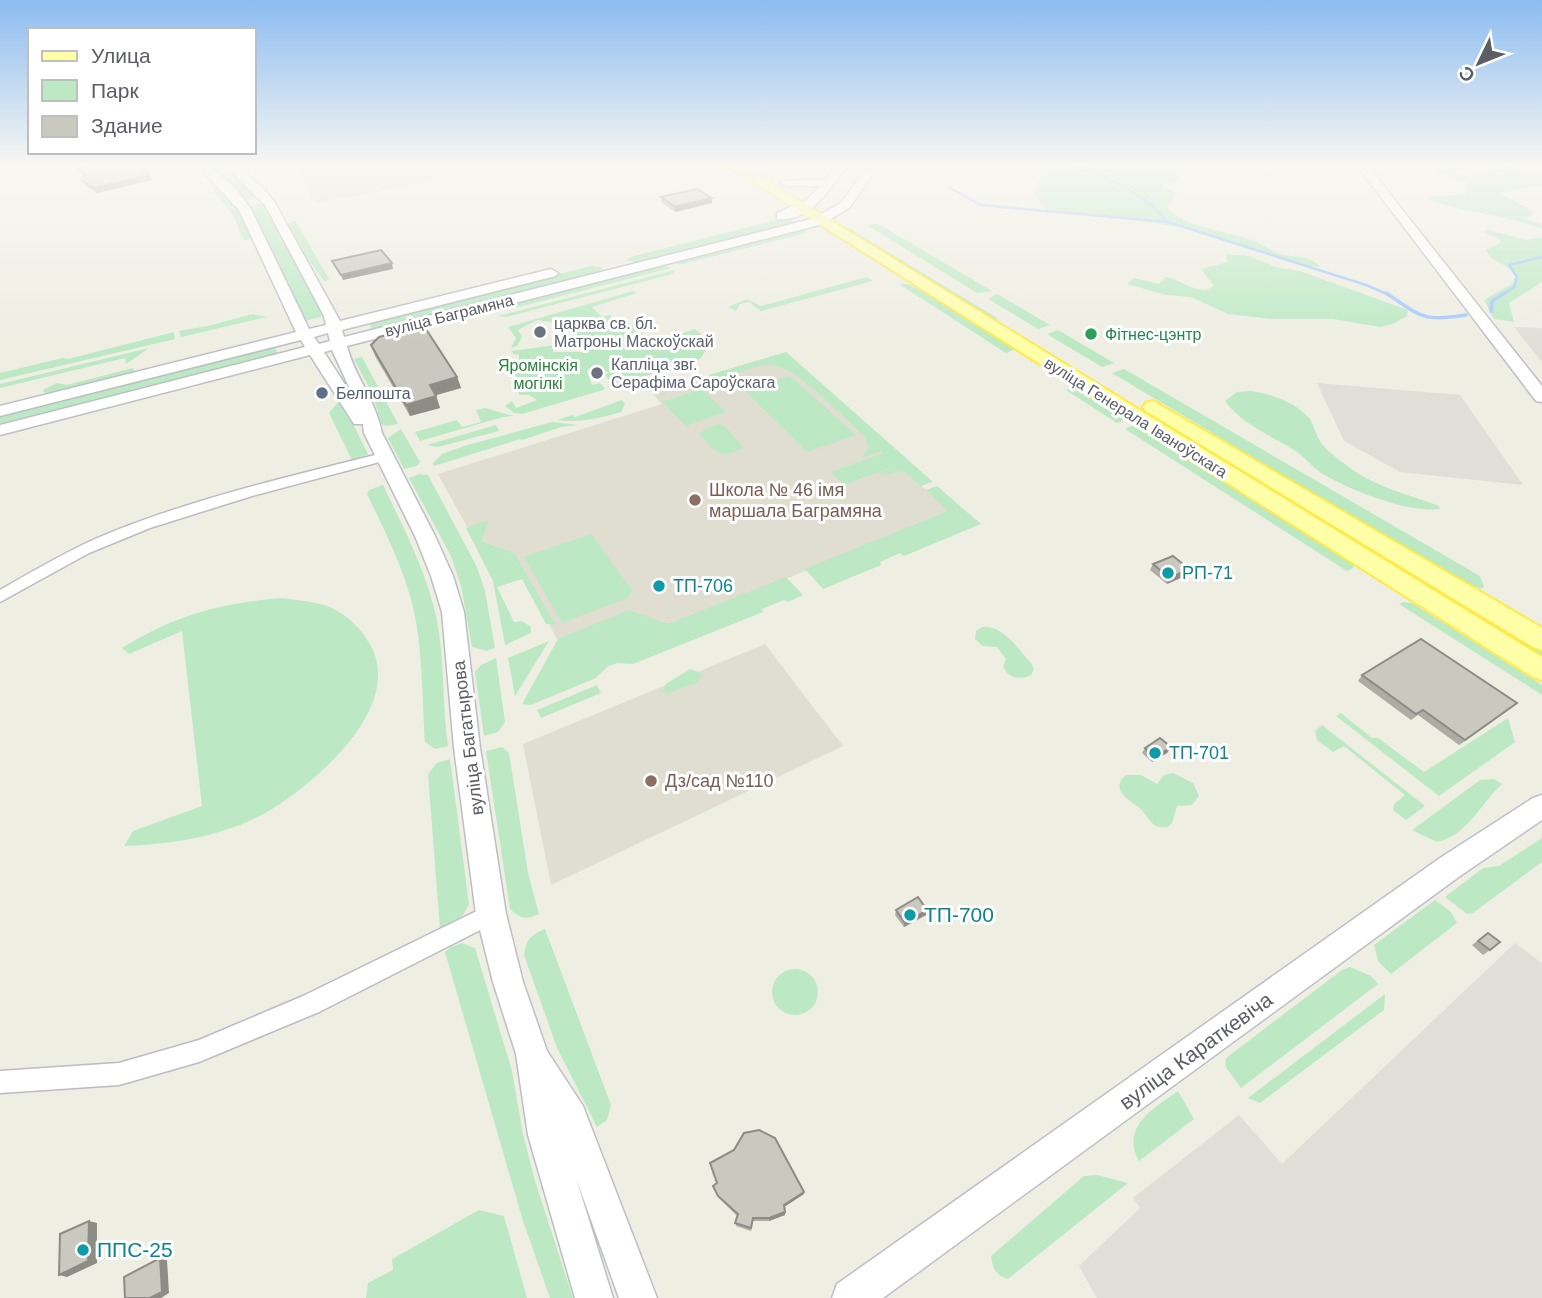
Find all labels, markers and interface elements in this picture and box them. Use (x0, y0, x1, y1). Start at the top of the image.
legend (28, 28, 256, 154)
north arrow (1444, 28, 1514, 98)
text: Улица (91, 44, 151, 67)
text: С (1454, 62, 1479, 86)
text: Парк (91, 79, 139, 102)
text: Здание (91, 114, 163, 137)
street label: вуліца Баграмяна (383, 291, 515, 340)
place label: царква св. бл. Матроны Маскоўскай (554, 315, 714, 350)
marker: царква св. бл. Матроны Маскоўскай (532, 324, 548, 340)
marker: Фітнес-цэнтр (1083, 326, 1099, 342)
place label: Фітнес-цэнтр (1105, 326, 1202, 343)
street label: вуліца Генерала Іваноўскага (1041, 354, 1230, 481)
place label: Капліца звг. Серафіма Сароўскага (611, 356, 775, 391)
park label: Яромінскія могілкі (498, 357, 578, 392)
marker: Капліца звг. Серафіма Сароўскага (589, 365, 605, 381)
marker: Белпошта (314, 385, 330, 401)
place label: Белпошта (336, 385, 411, 402)
place label: Школа № 46 імя маршала Баграмяна (709, 480, 883, 521)
marker: Школа № 46 імя маршала Баграмяна (687, 492, 703, 508)
place label: РП-71 (1182, 563, 1233, 583)
marker: РП-71 (1160, 565, 1176, 581)
place label: ТП-706 (673, 576, 733, 596)
marker: ТП-706 (651, 578, 667, 594)
street label: вуліца Багатырова (448, 658, 487, 817)
place label: ТП-701 (1169, 743, 1229, 763)
marker: ТП-701 (1147, 745, 1163, 761)
place label: Дз/сад №110 (665, 771, 774, 791)
marker: Дз/сад №110 (643, 773, 659, 789)
place label: ТП-700 (924, 903, 994, 926)
marker: ТП-700 (902, 907, 918, 923)
street label: вуліца Караткевіча (1115, 987, 1277, 1114)
place label: ППС-25 (97, 1238, 173, 1261)
marker: ППС-25 (75, 1242, 91, 1258)

